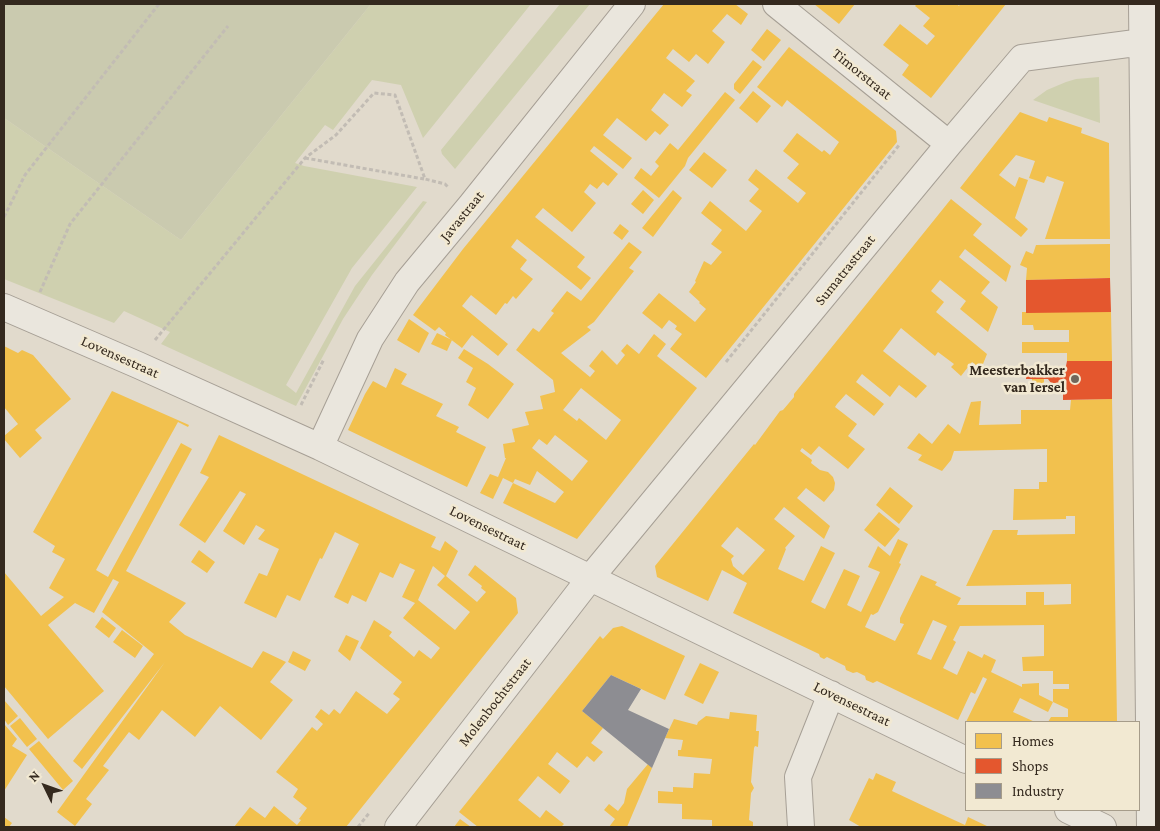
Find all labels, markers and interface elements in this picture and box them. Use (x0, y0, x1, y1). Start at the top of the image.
street label: Timorstraat (829, 44, 895, 104)
street label: Javastraat (436, 187, 488, 245)
street label: Sumatrastraat (811, 231, 879, 309)
street label: Lovensestraat (78, 332, 162, 382)
place label: Meesterbakker van Iersel (969, 361, 1065, 396)
marker: Meesterbakker van Iersel (1069, 373, 1081, 385)
street label: Lovensestraat (447, 502, 529, 554)
street label: Molenbochtstraat (455, 654, 535, 750)
street label: Lovensestraat (811, 678, 893, 730)
legend (965, 721, 1140, 811)
text: Homes (1012, 733, 1054, 749)
text: Shops (1012, 758, 1048, 774)
north arrow (20, 761, 70, 811)
text: N (25, 767, 43, 785)
text: Industry (1012, 783, 1064, 799)

